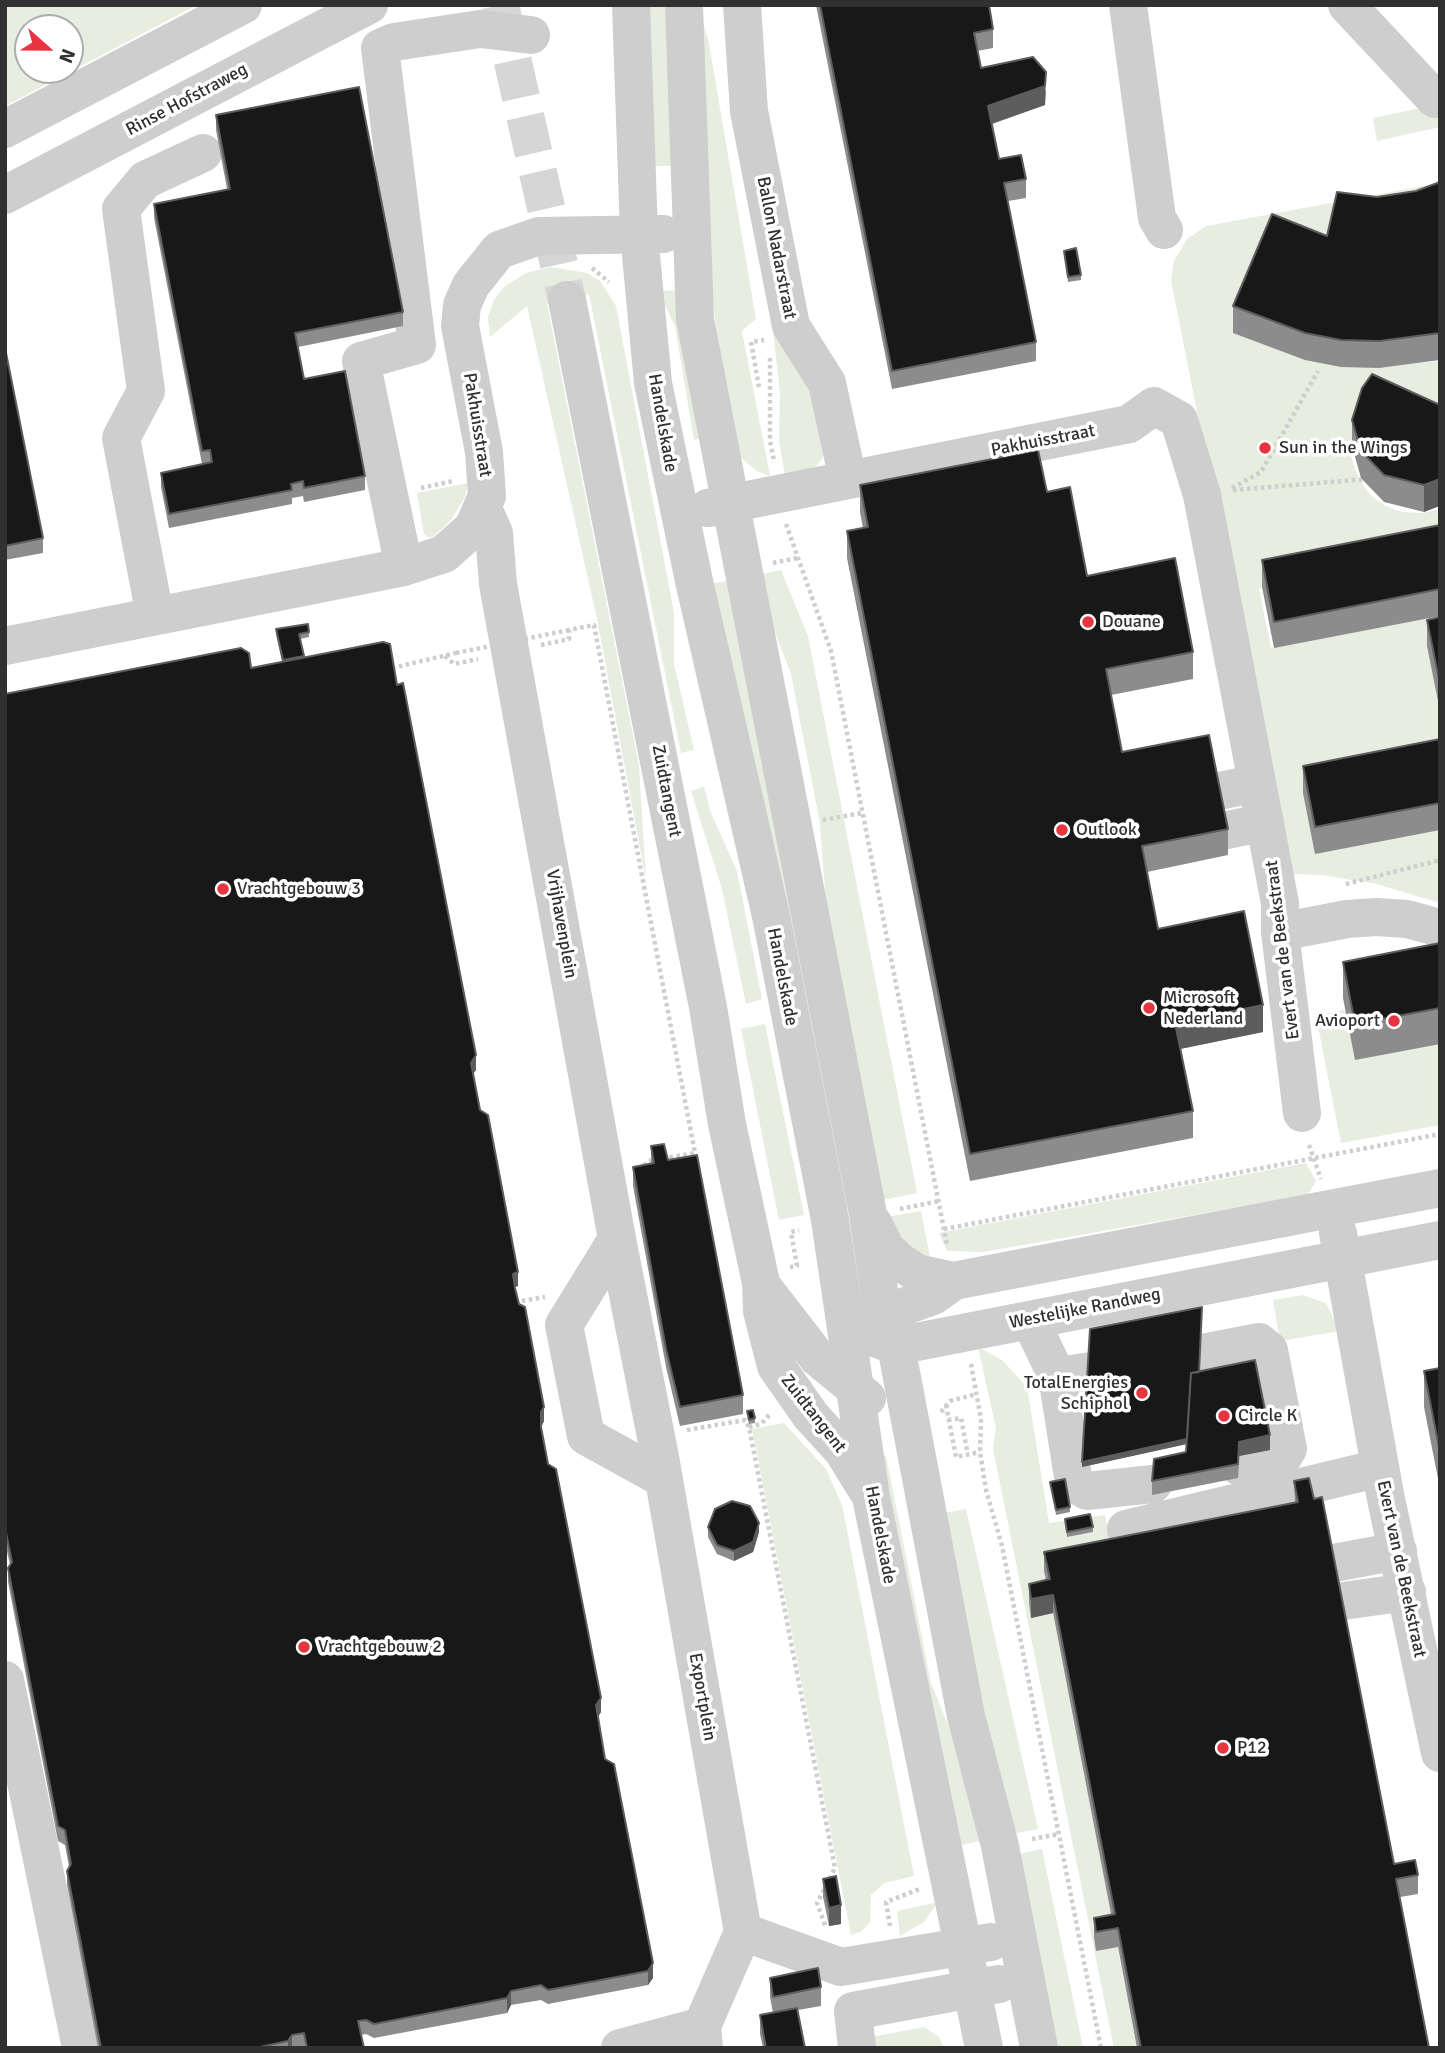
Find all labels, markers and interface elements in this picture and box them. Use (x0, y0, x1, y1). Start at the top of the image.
north arrow (14, 14, 84, 84)
text: N (53, 45, 80, 66)
street label: Rinse Hofstraweg (122, 59, 252, 141)
street label: Ballon Nadarstraat (752, 175, 800, 321)
street label: Pakhuisstraat (458, 371, 496, 479)
street label: Handelskade (643, 372, 681, 474)
street label: Pakhuisstraat (989, 420, 1097, 462)
place label: Sun in the Wings (1279, 437, 1408, 459)
marker: Sun in the Wings (1257, 440, 1273, 456)
place label: Douane (1102, 611, 1161, 633)
marker: Douane (1080, 614, 1096, 630)
street label: Zuidtangent (646, 743, 686, 839)
place label: Outlook (1076, 819, 1137, 841)
marker: Outlook (1054, 822, 1070, 838)
street label: Evert van de Beekstraat (1261, 859, 1305, 1041)
street label: Vrijhavenplein (541, 868, 581, 980)
place label: Vrachtgebouw 3 (237, 878, 361, 900)
marker: Vrachtgebouw 3 (215, 881, 231, 897)
street label: Handelskade (762, 926, 802, 1028)
place label: Microsoft Nederland (1163, 987, 1243, 1030)
marker: Microsoft Nederland (1141, 1000, 1157, 1016)
place label: Avioport (1315, 1010, 1380, 1032)
marker: Avioport (1386, 1013, 1402, 1029)
street label: Westelijke Randweg (1007, 1284, 1163, 1334)
street label: Zuidtangent (776, 1370, 850, 1458)
place label: TotalEnergies Schiphol (1024, 1372, 1128, 1414)
marker: TotalEnergies Schiphol (1134, 1385, 1150, 1401)
place label: Circle K (1238, 1405, 1297, 1427)
marker: Circle K (1216, 1408, 1232, 1424)
street label: Evert van de Beekstraat (1372, 1478, 1430, 1660)
street label: Handelskade (860, 1484, 900, 1586)
place label: Vrachtgebouw 2 (318, 1636, 442, 1658)
marker: Vrachtgebouw 2 (296, 1639, 312, 1655)
street label: Exportplein (684, 1651, 720, 1743)
place label: P12 (1237, 1737, 1267, 1759)
marker: P12 (1215, 1740, 1231, 1756)

